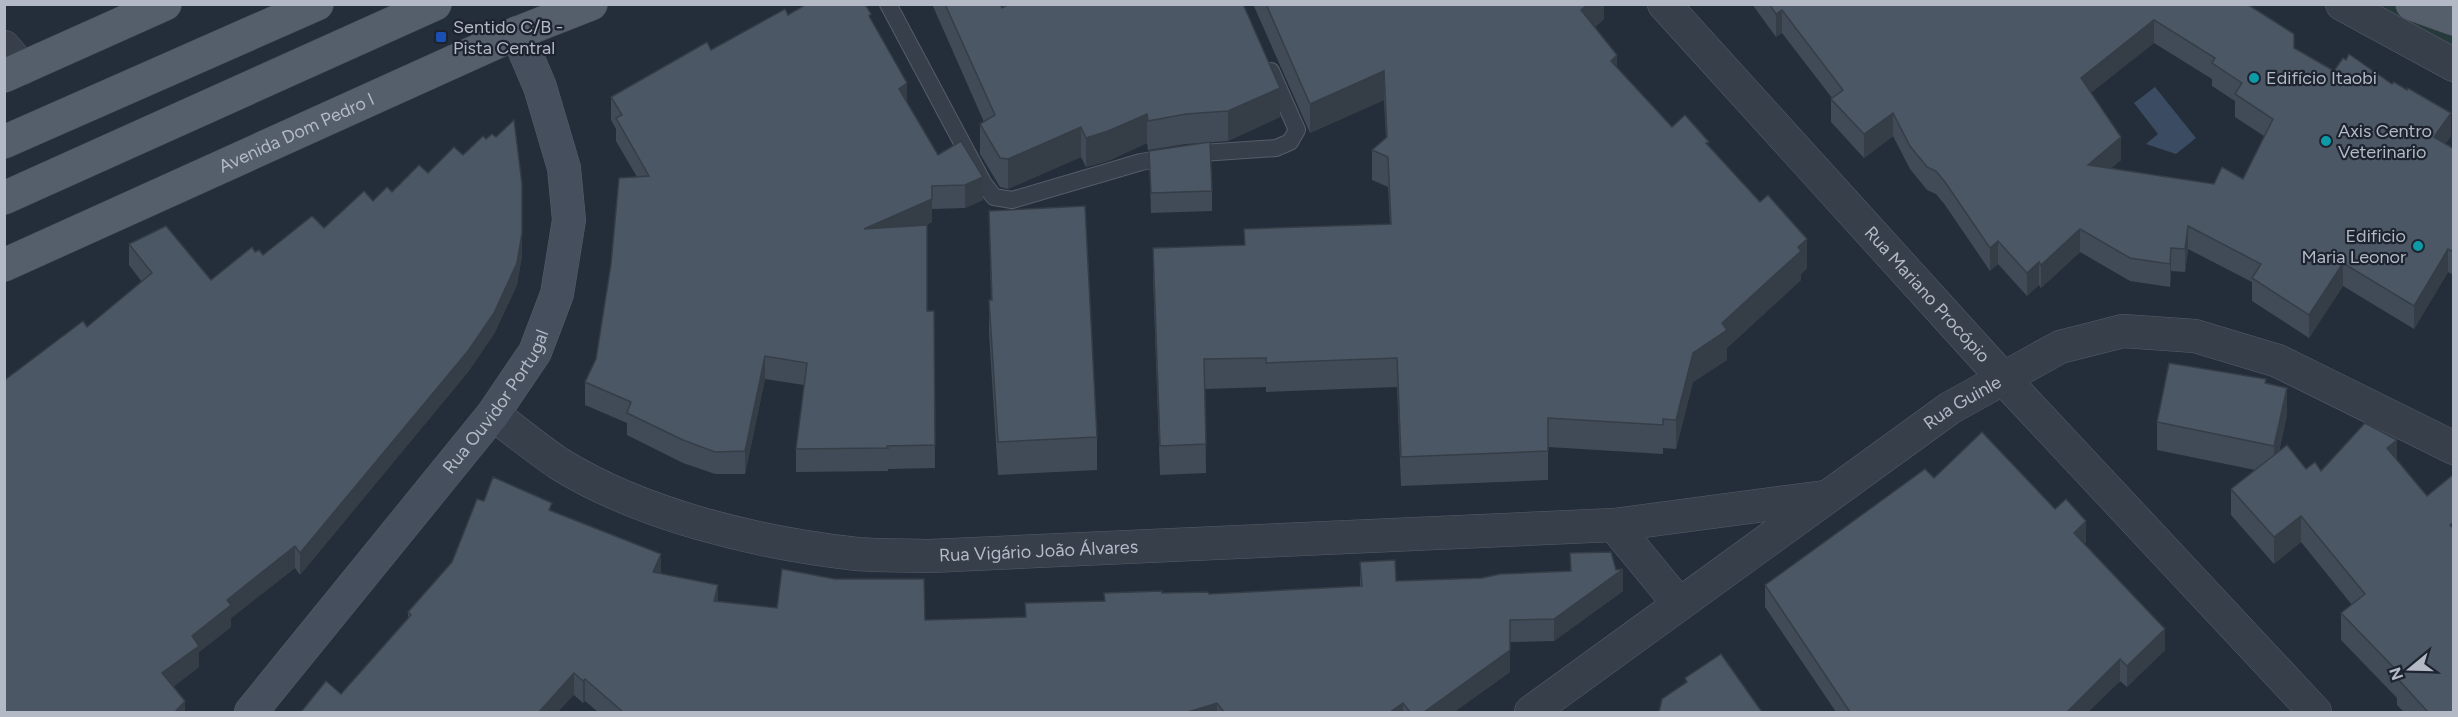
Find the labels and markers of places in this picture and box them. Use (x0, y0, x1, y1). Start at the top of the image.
place label: Sentido C/B - Pista Central (453, 16, 563, 59)
marker: Sentido C/B - Pista Central (434, 30, 448, 44)
place label: Edifício Itaobi (2266, 67, 2377, 89)
marker: Edifício Itaobi (2247, 71, 2261, 85)
place label: Axis Centro Veterinario (2338, 120, 2432, 163)
marker: Axis Centro Veterinario (2319, 134, 2333, 148)
place label: Edificio Maria Leonor (2302, 225, 2406, 268)
marker: Edificio Maria Leonor (2411, 239, 2425, 253)

